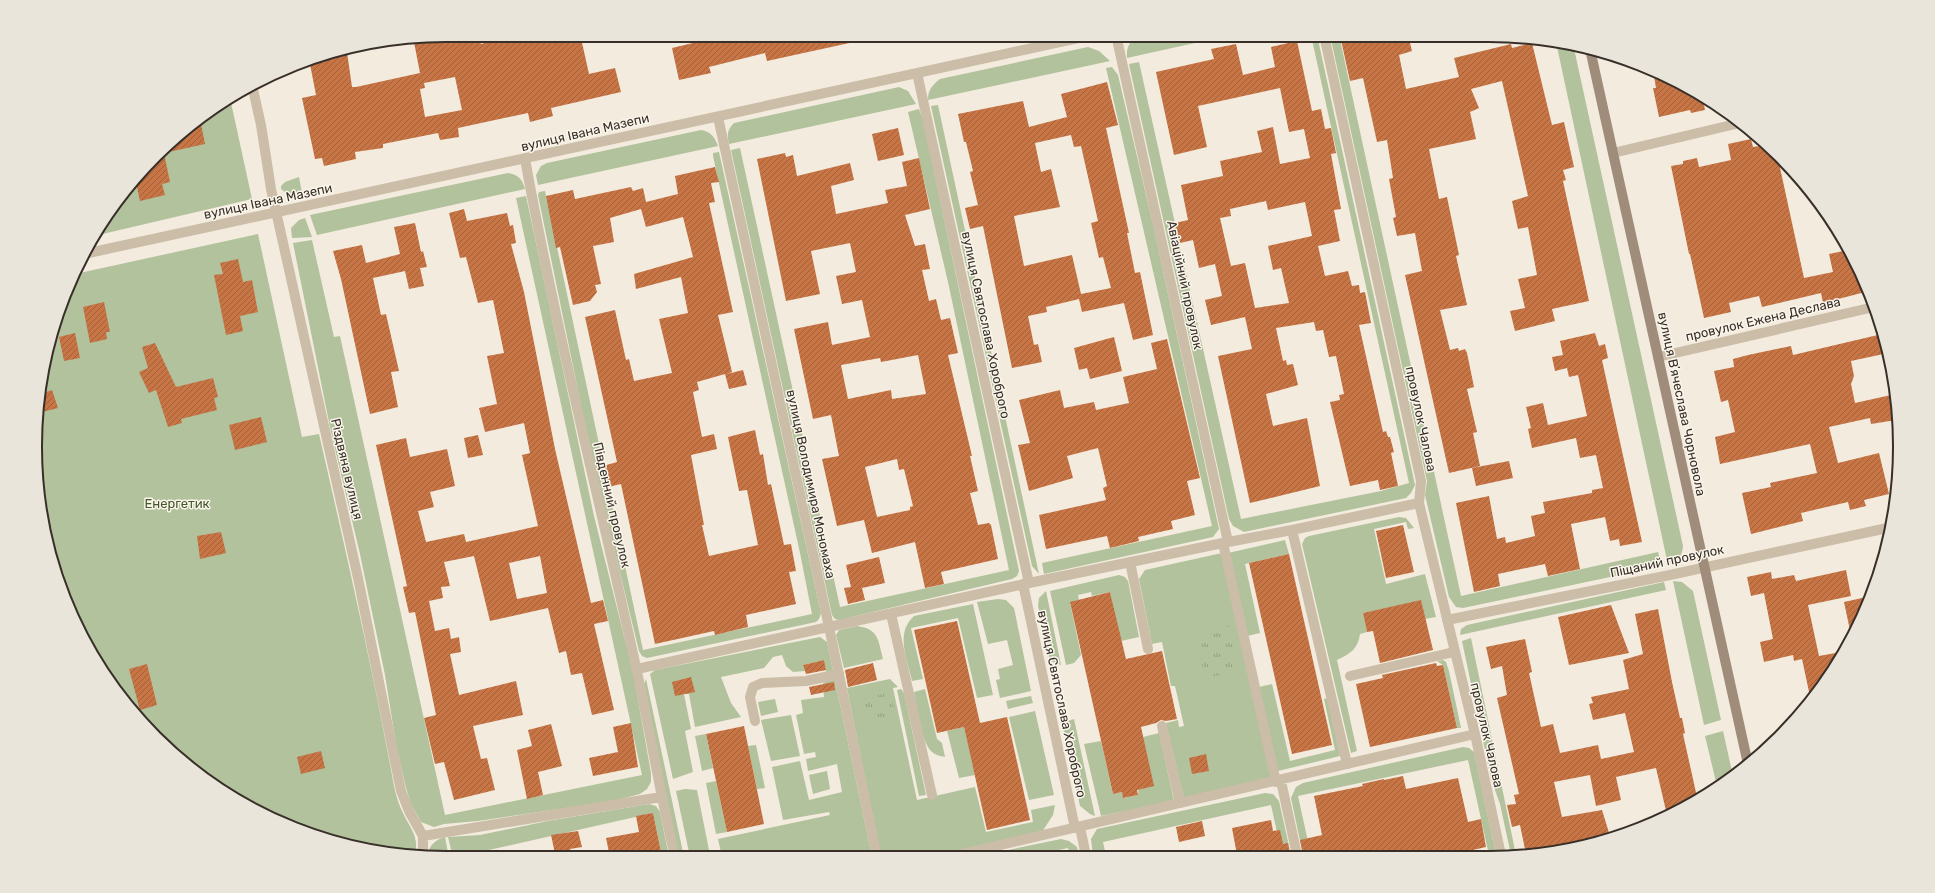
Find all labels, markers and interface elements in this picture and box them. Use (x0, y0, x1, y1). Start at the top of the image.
street label: вулиця Івана Мазепи (519, 110, 651, 154)
street label: вулиця Івана Мазепи (202, 180, 334, 222)
street label: Авіаційний провулок (1164, 219, 1206, 351)
street label: вулиця Святослава Хороброго (959, 230, 1013, 420)
street label: провулок Ежена Деслава (1684, 294, 1842, 344)
street label: вулиця Вʼячеслава Чорновола (1655, 311, 1709, 497)
street label: провулок Чалова (1403, 365, 1439, 473)
street label: вулиця Володимира Мономаха (784, 388, 838, 580)
street label: Різдвяна вулиця (328, 417, 366, 521)
street label: Південний провулок (590, 441, 634, 569)
park label: Енергетик (144, 496, 210, 511)
street label: Піщаний провулок (1609, 542, 1725, 580)
street label: вулиця Святослава Хороброго (1035, 609, 1089, 799)
street label: провулок Чалова (1468, 681, 1506, 789)

